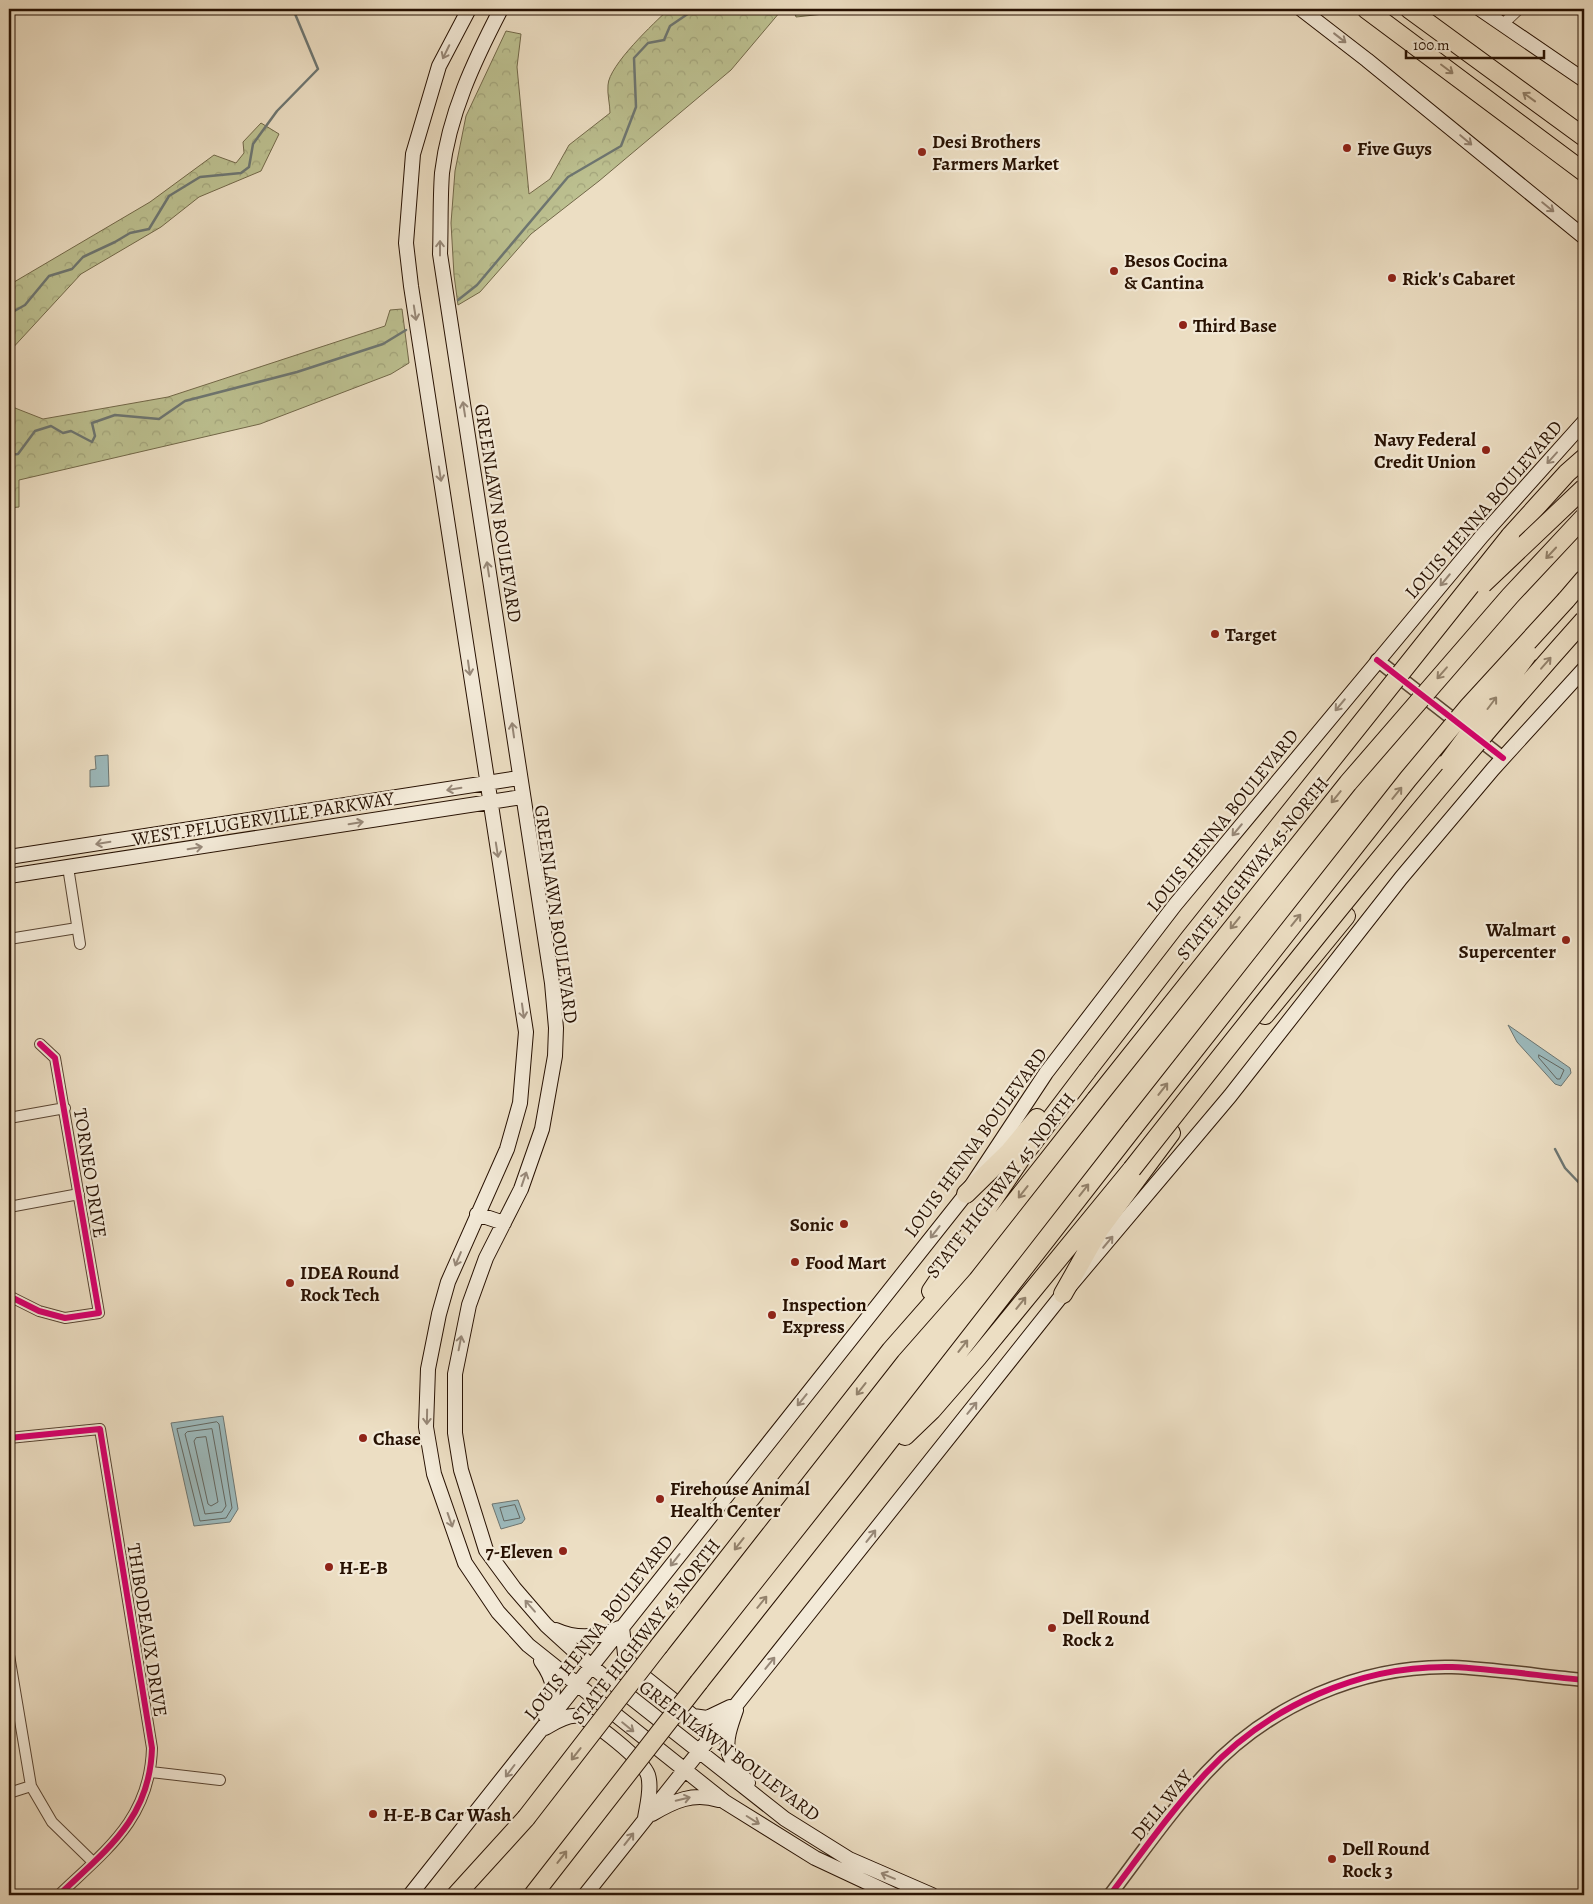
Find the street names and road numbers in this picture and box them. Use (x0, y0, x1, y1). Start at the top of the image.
street label: GREENLAWN BOULEVARD (468, 402, 528, 624)
street label: LOUIS HENNA BOULEVARD (1399, 415, 1569, 604)
street label: LOUIS HENNA BOULEVARD (1141, 724, 1305, 918)
street label: STATE HIGHWAY 45 NORTH (1171, 771, 1335, 966)
street label: WEST PFLUGERVILLE PARKWAY (129, 785, 397, 853)
street label: GREENLAWN BOULEVARD (528, 803, 584, 1025)
street label: LOUIS HENNA BOULEVARD (898, 1042, 1054, 1243)
street label: STATE HIGHWAY 45 NORTH (920, 1087, 1082, 1284)
street label: TORNEO DRIVE (67, 1106, 113, 1240)
street label: LOUIS HENNA BOULEVARD (518, 1529, 679, 1726)
street label: STATE HIGHWAY 45 NORTH (565, 1533, 727, 1730)
street label: THIBODEAUX DRIVE (120, 1542, 174, 1719)
street label: GREENLAWN BOULEVARD (633, 1674, 825, 1828)
street label: DELL WAY (1125, 1764, 1199, 1847)

